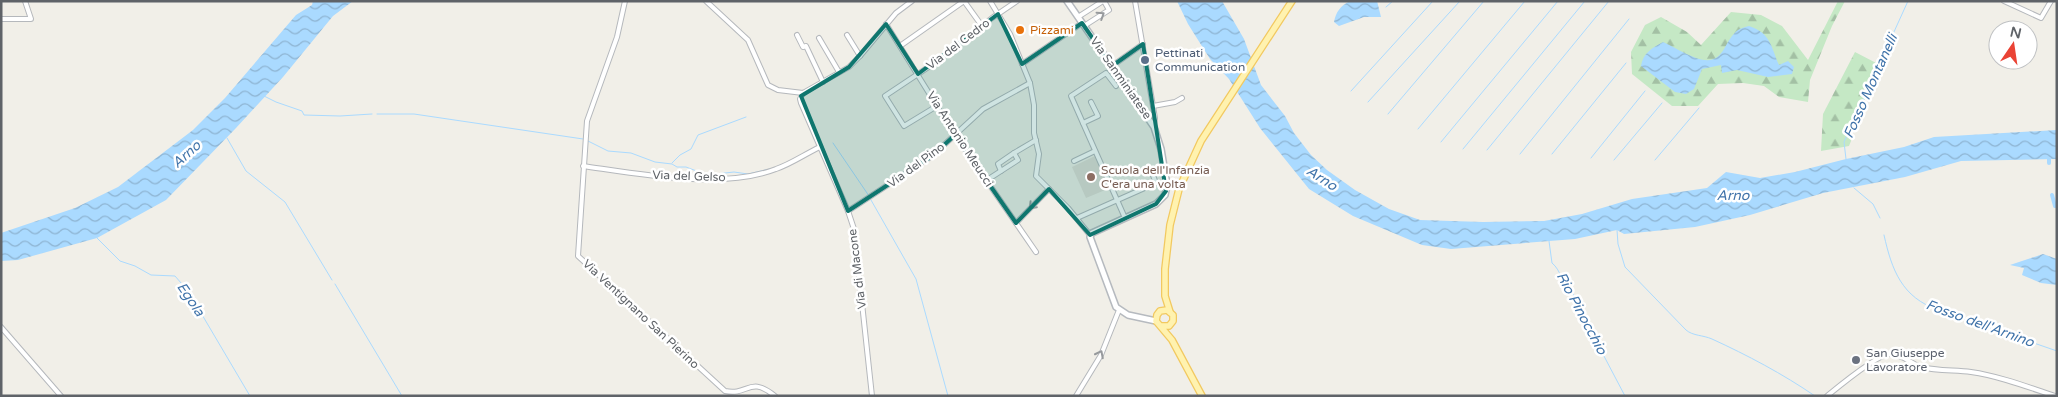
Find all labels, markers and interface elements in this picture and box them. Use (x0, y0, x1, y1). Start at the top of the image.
one-way arrow (1095, 12, 1104, 21)
street label: Via del Cedro (924, 16, 992, 72)
north arrow (1988, 20, 2038, 70)
place label: Pizzami (1030, 23, 1074, 37)
text: N (2008, 23, 2023, 42)
marker: Pizzami (1014, 24, 1026, 36)
water label: Fosso Montanelli (1840, 30, 1902, 141)
street label: Via Sanminiatese (1087, 34, 1155, 122)
place label: Pettinati Communication (1155, 46, 1245, 74)
marker: Pettinati Communication (1139, 54, 1151, 66)
street label: Via Antonio Meucci (924, 89, 996, 189)
water label: Arno (168, 136, 205, 172)
street label: Via del Pino (885, 140, 947, 190)
water label: Arno (1303, 162, 1341, 195)
place label: Scuola dell'Infanzia C'era una volta (1101, 163, 1210, 191)
street label: Via del Gelso (652, 168, 726, 184)
marker: Scuola dell'Infanzia C'era una volta (1085, 171, 1097, 183)
water label: Arno (1717, 187, 1751, 204)
one-way arrow (1029, 200, 1038, 209)
street label: Via di Macone (845, 228, 869, 310)
street label: Via Ventignano San Pierino (580, 256, 702, 372)
water label: Rio Pinocchio (1553, 269, 1611, 359)
water label: Egola (173, 279, 209, 320)
water label: Fosso dell'Arnino (1924, 296, 2038, 351)
place label: San Giuseppe Lavoratore (1866, 346, 1945, 374)
one-way arrow (1094, 350, 1104, 359)
marker: San Giuseppe Lavoratore (1850, 354, 1862, 366)

